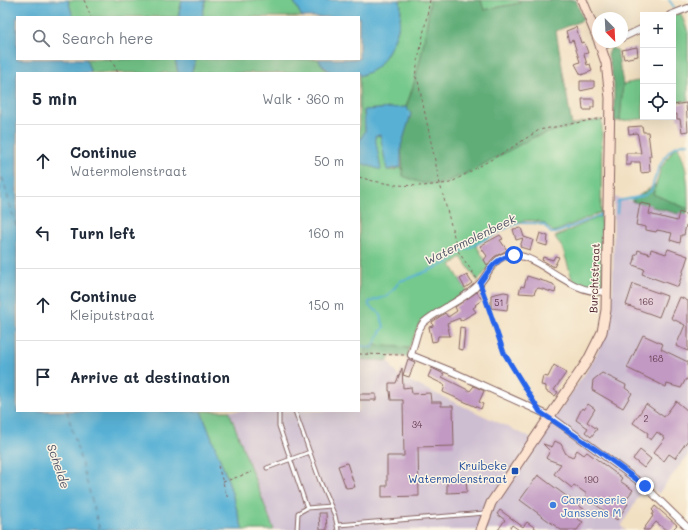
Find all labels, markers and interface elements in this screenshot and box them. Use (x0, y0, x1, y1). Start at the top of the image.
north arrow (592, 12, 628, 48)
map controls (640, 12, 676, 120)
button: + (640, 12, 676, 48)
search box (16, 16, 360, 60)
icon: search (30, 27, 52, 49)
text: Search here (62, 28, 153, 48)
button: − (640, 48, 676, 84)
button: locate (640, 84, 676, 120)
text: 5 min (32, 87, 77, 109)
text: Walk · 360 m (262, 90, 344, 107)
text: Continue (70, 142, 137, 162)
icon: ahead (32, 150, 54, 172)
text: 50 m (314, 152, 344, 169)
text: Watermolenstraat (70, 162, 187, 179)
water label: Watermolenbeek (422, 210, 519, 268)
icon: left (32, 222, 54, 244)
text: Turn left (70, 223, 135, 243)
text: 160 m (308, 224, 344, 241)
street label: Burchtstraat (585, 243, 603, 313)
route start (505, 246, 523, 264)
text: Continue (70, 286, 137, 306)
icon: ahead (32, 294, 54, 316)
text: 150 m (308, 296, 344, 313)
house number: 166 (639, 296, 653, 307)
house number: 51 (494, 297, 504, 308)
text: Kleiputstraat (70, 306, 155, 323)
house number: 168 (649, 353, 664, 364)
icon: arrive (32, 366, 54, 388)
text: Arrive at destination (70, 367, 230, 387)
house number: 2 (643, 413, 649, 424)
house number: 34 (412, 419, 423, 430)
water label: Schelde (44, 442, 74, 490)
place label: Kruibeke Watermolenstraat (408, 458, 507, 486)
marker: Kruibeke Watermolenstraat (510, 466, 520, 476)
house number: 190 (584, 474, 599, 485)
route end (636, 477, 654, 495)
place label: Carrosserie Janssens M (561, 492, 627, 520)
marker: Carrosserie Janssens M (548, 500, 558, 510)

